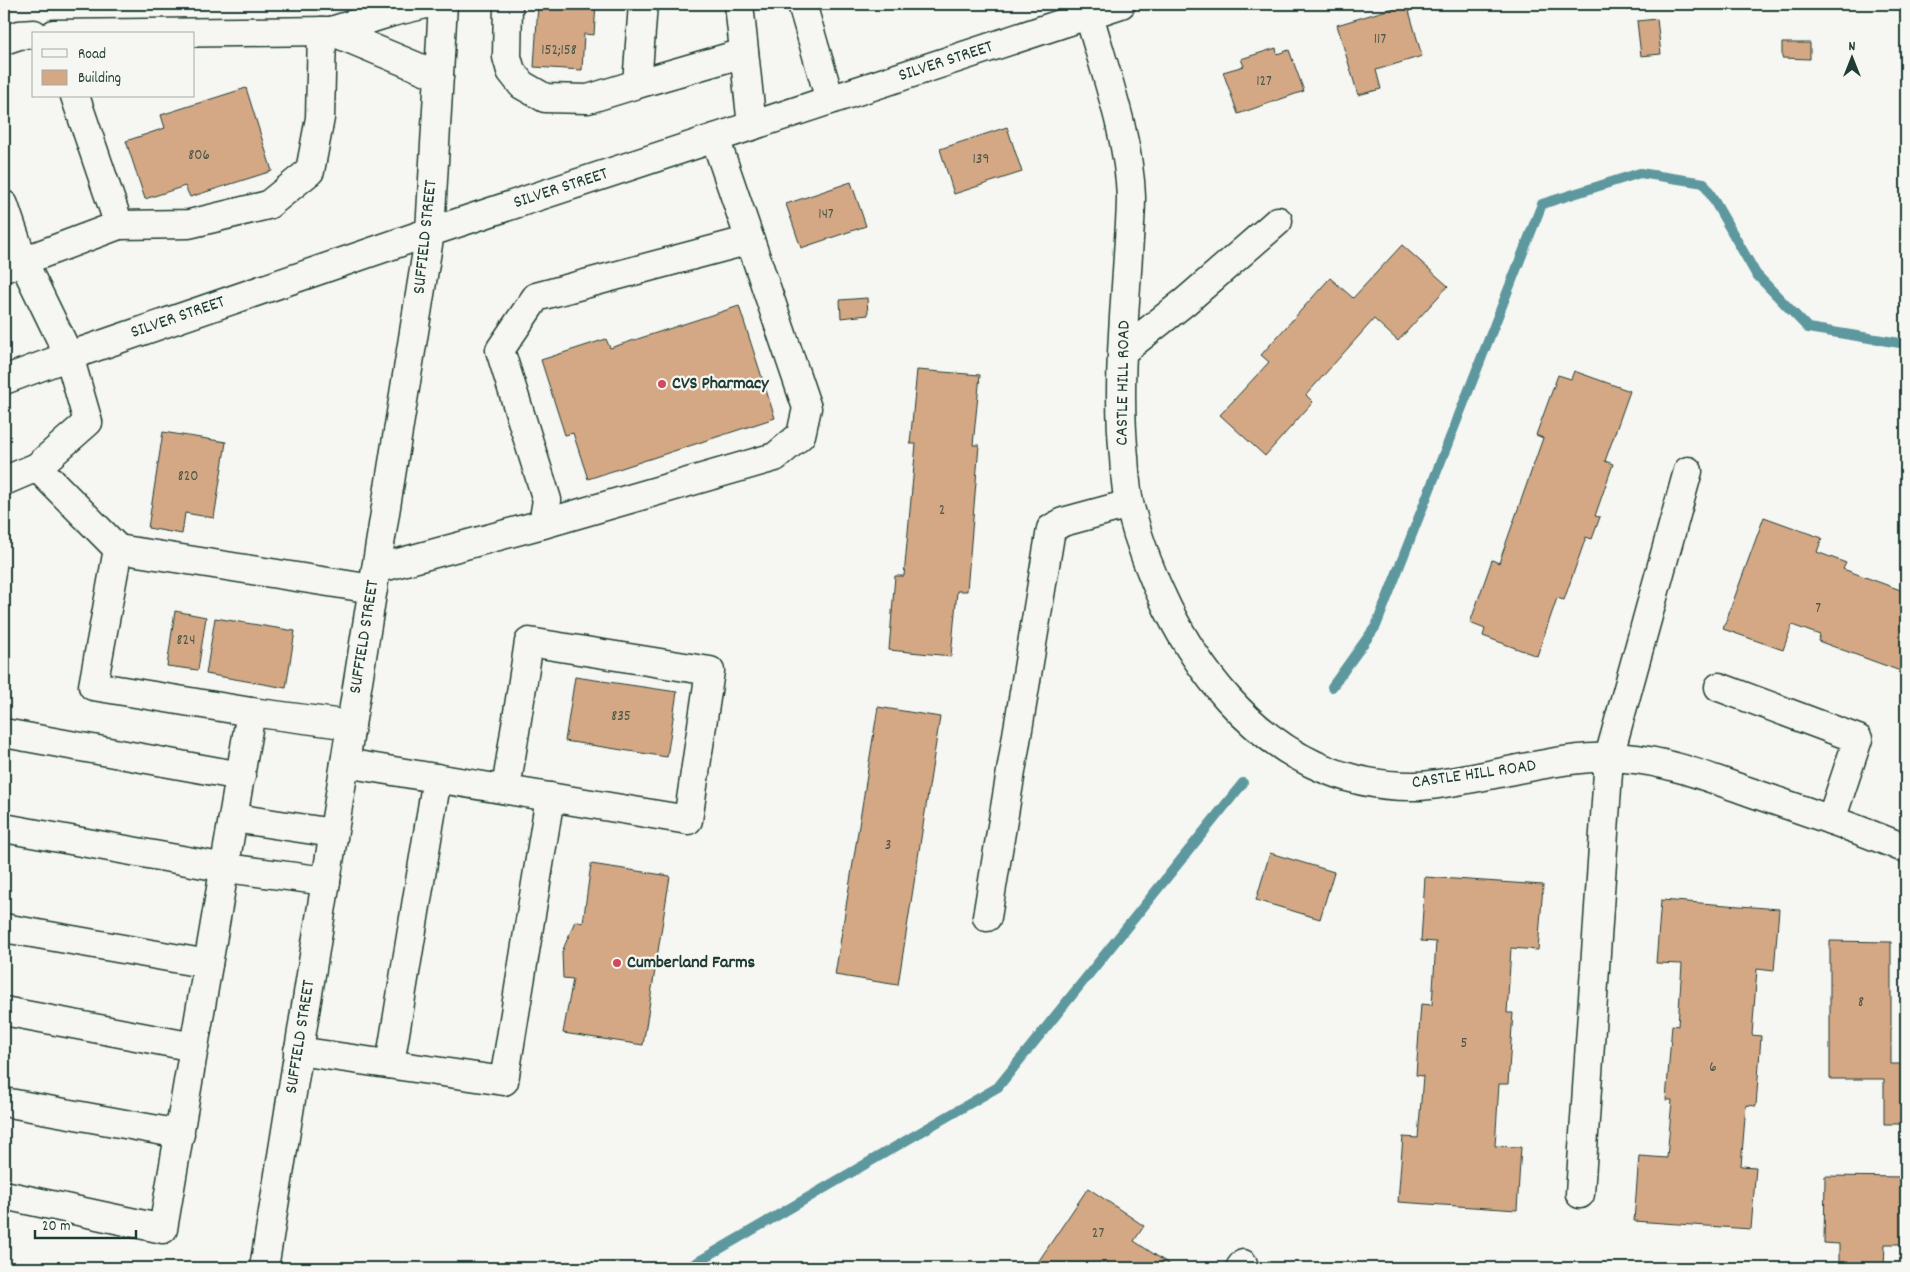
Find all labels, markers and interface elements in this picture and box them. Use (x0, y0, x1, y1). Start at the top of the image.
house number: 117 (1374, 29, 1386, 51)
legend (32, 32, 195, 98)
north arrow (1828, 32, 1878, 82)
street label: SILVER STREET (896, 35, 996, 89)
text: N (1849, 37, 1856, 57)
house number: 152;158 (541, 40, 577, 62)
text: Road (78, 44, 106, 66)
text: Building (78, 68, 121, 90)
house number: 127 (1256, 71, 1272, 93)
house number: 806 (188, 145, 210, 167)
house number: 139 (973, 149, 989, 171)
street label: SILVER STREET (511, 162, 611, 216)
street label: SUFFIELD STREET (408, 179, 444, 295)
house number: 147 (818, 204, 834, 226)
street label: SILVER STREET (128, 290, 228, 346)
street label: CASTLE HILL ROAD (1110, 320, 1138, 446)
place label: CVS Pharmacy (672, 372, 769, 397)
marker: CVS Pharmacy (656, 378, 668, 390)
house number: 820 (178, 466, 198, 488)
house number: 2 (939, 500, 945, 522)
street label: SUFFIELD STREET (344, 578, 386, 696)
house number: 7 (1815, 598, 1821, 620)
house number: 824 (177, 630, 195, 652)
house number: 835 (611, 706, 631, 728)
street label: CASTLE HILL ROAD (1410, 754, 1538, 796)
house number: 3 (885, 835, 891, 857)
place label: Cumberland Farms (627, 951, 756, 976)
marker: Cumberland Farms (611, 957, 623, 969)
street label: SUFFIELD STREET (280, 978, 322, 1096)
house number: 8 (1858, 992, 1864, 1014)
house number: 5 (1461, 1033, 1468, 1055)
house number: 6 (1709, 1057, 1717, 1079)
scale bar (35, 1207, 136, 1239)
text: 20 m (42, 1216, 70, 1238)
house number: 27 (1092, 1223, 1104, 1245)

